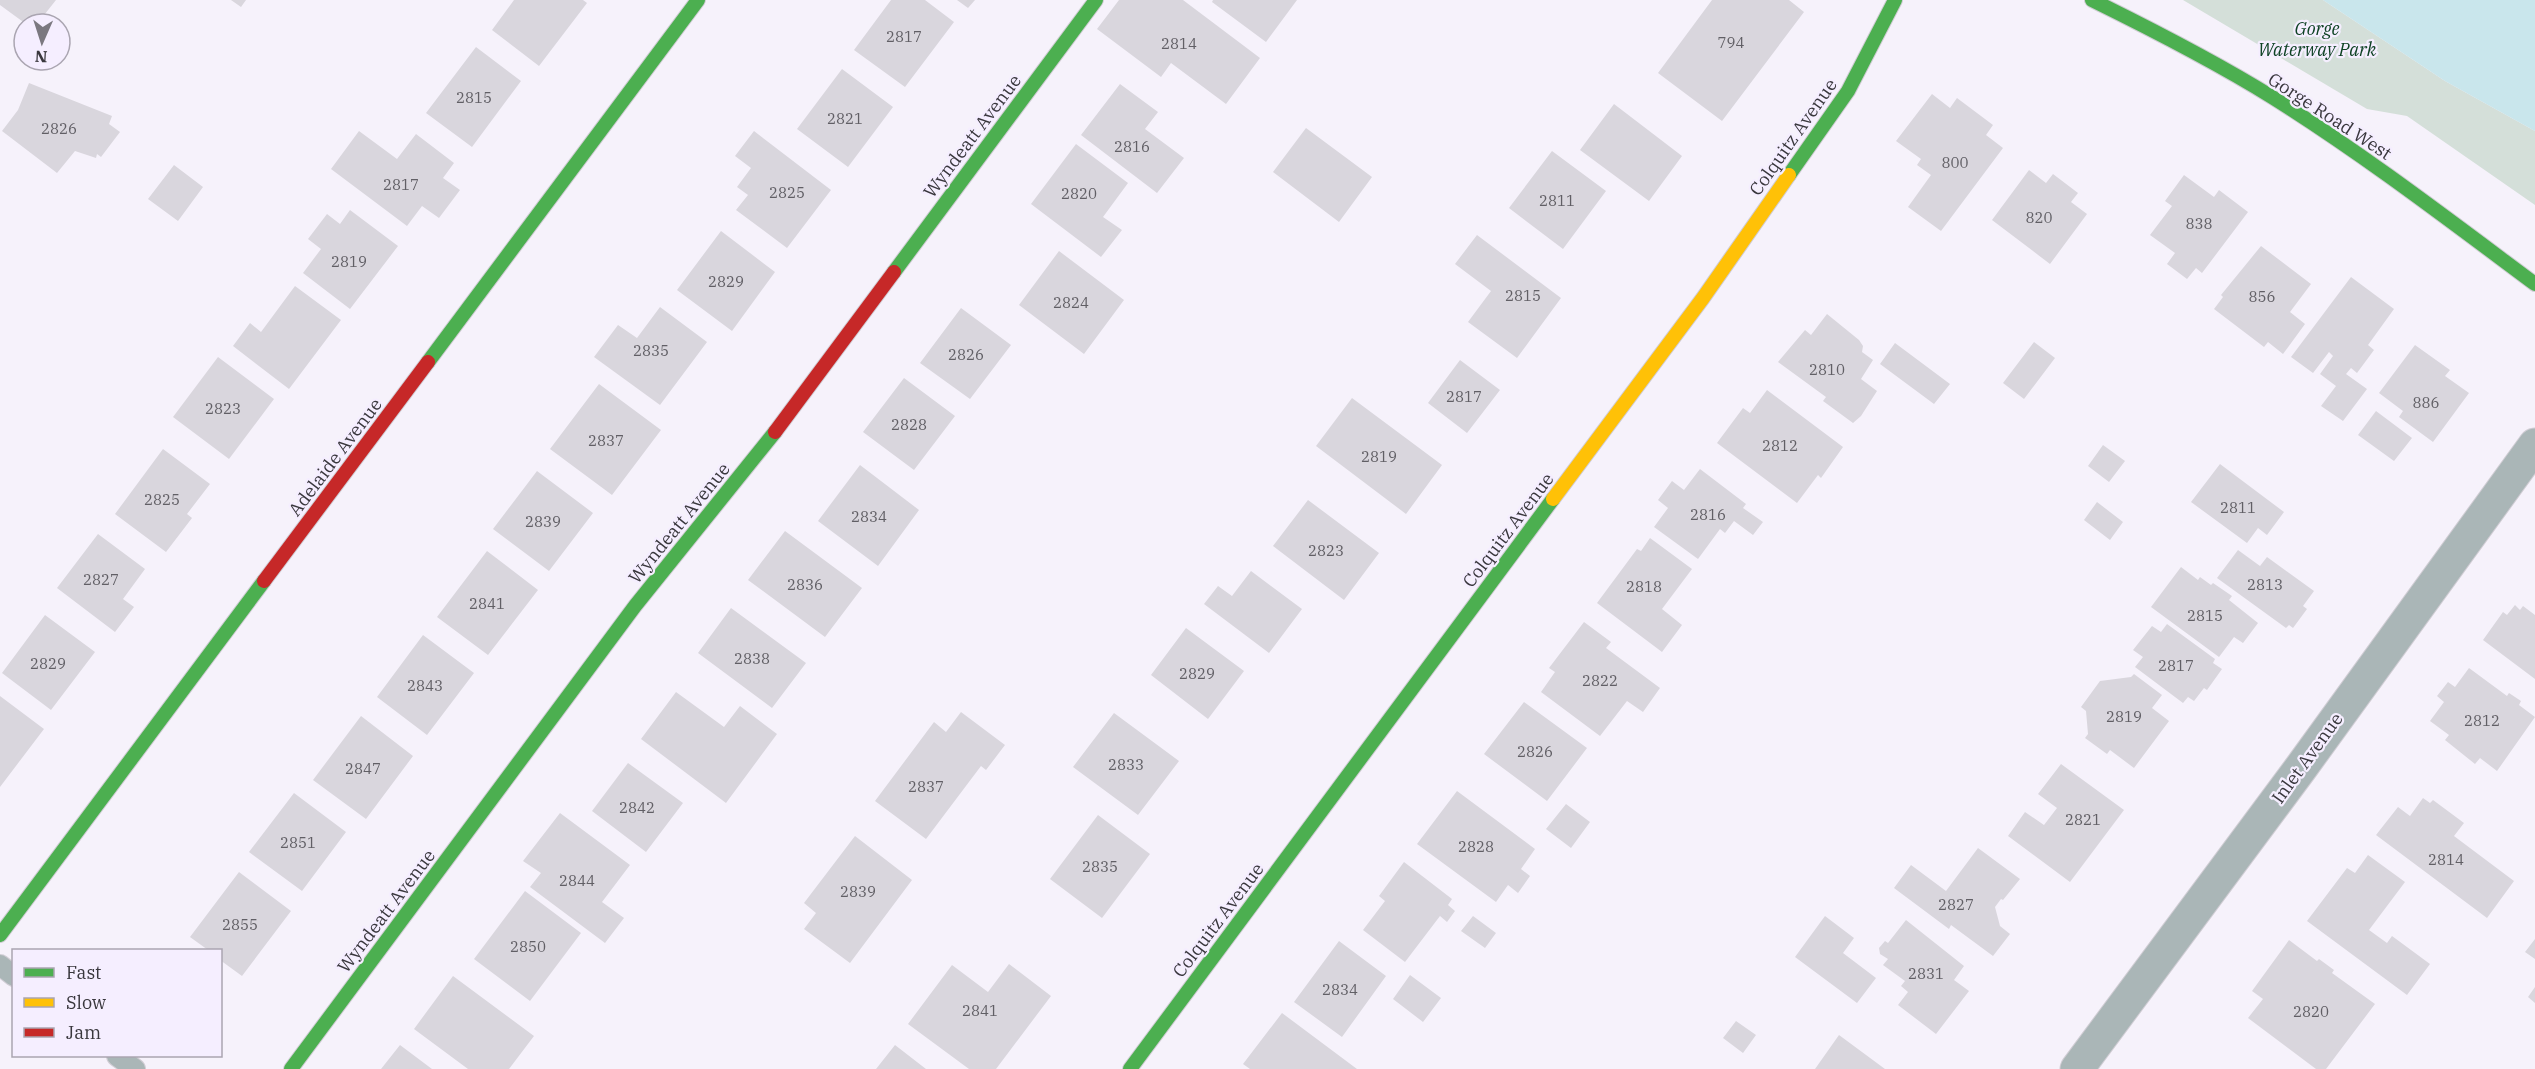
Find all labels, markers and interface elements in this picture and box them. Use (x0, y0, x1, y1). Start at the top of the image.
north arrow (12, 12, 72, 72)
park label: Gorge Waterway Park (2258, 17, 2377, 61)
house number: 2817 (886, 27, 922, 46)
house number: 794 (1717, 33, 1745, 52)
house number: 2814 (1161, 34, 1197, 53)
text: N (34, 47, 48, 67)
street label: Gorge Road West (2264, 67, 2396, 165)
street label: Wyndeatt Avenue (918, 70, 1026, 202)
street label: Colquitz Avenue (1744, 74, 1842, 200)
house number: 2815 (456, 88, 492, 107)
house number: 2821 (827, 109, 863, 128)
house number: 2826 (41, 119, 77, 138)
house number: 2816 (1114, 137, 1150, 156)
house number: 800 (1941, 153, 1969, 172)
house number: 2817 (383, 175, 419, 194)
house number: 2825 (769, 183, 805, 202)
house number: 2820 (1061, 184, 1097, 203)
house number: 2811 (1539, 191, 1575, 210)
house number: 820 (2025, 208, 2053, 227)
house number: 838 (2185, 214, 2213, 233)
house number: 2819 (331, 252, 367, 271)
house number: 2829 (708, 272, 744, 291)
house number: 2815 (1505, 286, 1541, 305)
house number: 856 (2248, 287, 2276, 306)
house number: 2824 (1053, 293, 1089, 312)
house number: 2835 (633, 341, 669, 360)
house number: 2826 (948, 345, 984, 364)
house number: 2810 (1809, 360, 1845, 379)
house number: 2817 (1446, 387, 1482, 406)
street label: Adelaide Avenue (283, 393, 387, 521)
house number: 886 (2412, 393, 2440, 412)
house number: 2823 (205, 399, 241, 418)
house number: 2828 (891, 415, 927, 434)
house number: 2837 (588, 431, 624, 450)
house number: 2812 (1762, 436, 1798, 455)
house number: 2819 (1361, 447, 1397, 466)
street label: Wyndeatt Avenue (623, 458, 735, 588)
street label: Colquitz Avenue (1457, 468, 1559, 592)
house number: 2825 (144, 490, 180, 509)
house number: 2811 (2220, 498, 2256, 517)
house number: 2816 (1690, 505, 1726, 524)
house number: 2834 (851, 507, 887, 526)
house number: 2839 (525, 512, 561, 531)
house number: 2823 (1308, 541, 1344, 560)
house number: 2827 (83, 570, 119, 589)
house number: 2836 (787, 575, 823, 594)
house number: 2813 (2247, 575, 2283, 594)
house number: 2818 (1626, 577, 1662, 596)
house number: 2841 (469, 594, 505, 613)
house number: 2815 (2187, 606, 2223, 625)
house number: 2838 (734, 649, 770, 668)
house number: 2829 (30, 654, 66, 673)
house number: 2817 (2158, 656, 2194, 675)
house number: 2829 (1179, 664, 1215, 683)
house number: 2822 (1582, 671, 1618, 690)
house number: 2843 (407, 676, 443, 695)
house number: 2819 (2106, 707, 2142, 726)
street label: Inlet Avenue (2266, 708, 2348, 808)
house number: 2812 (2464, 711, 2500, 730)
house number: 2826 (1517, 742, 1553, 761)
house number: 2833 (1108, 755, 1144, 774)
house number: 2847 (345, 759, 381, 778)
house number: 2837 (908, 777, 944, 796)
house number: 2842 (619, 798, 655, 817)
house number: 2821 (2065, 810, 2101, 829)
house number: 2851 (280, 833, 316, 852)
house number: 2828 (1458, 837, 1494, 856)
street label: Wyndeatt Avenue (332, 845, 440, 977)
house number: 2814 (2428, 850, 2464, 869)
house number: 2835 (1082, 857, 1118, 876)
street label: Colquitz Avenue (1167, 858, 1269, 982)
house number: 2844 (559, 871, 595, 890)
house number: 2839 (840, 882, 876, 901)
house number: 2827 (1938, 895, 1974, 914)
house number: 2855 (222, 915, 258, 934)
house number: 2850 (510, 937, 546, 956)
legend (12, 949, 222, 1057)
text: Fast (66, 961, 101, 984)
house number: 2831 (1908, 964, 1944, 983)
house number: 2834 (1322, 980, 1358, 999)
text: Slow (66, 991, 106, 1014)
house number: 2841 (962, 1001, 998, 1020)
house number: 2820 (2293, 1002, 2329, 1021)
text: Jam (66, 1021, 101, 1044)

